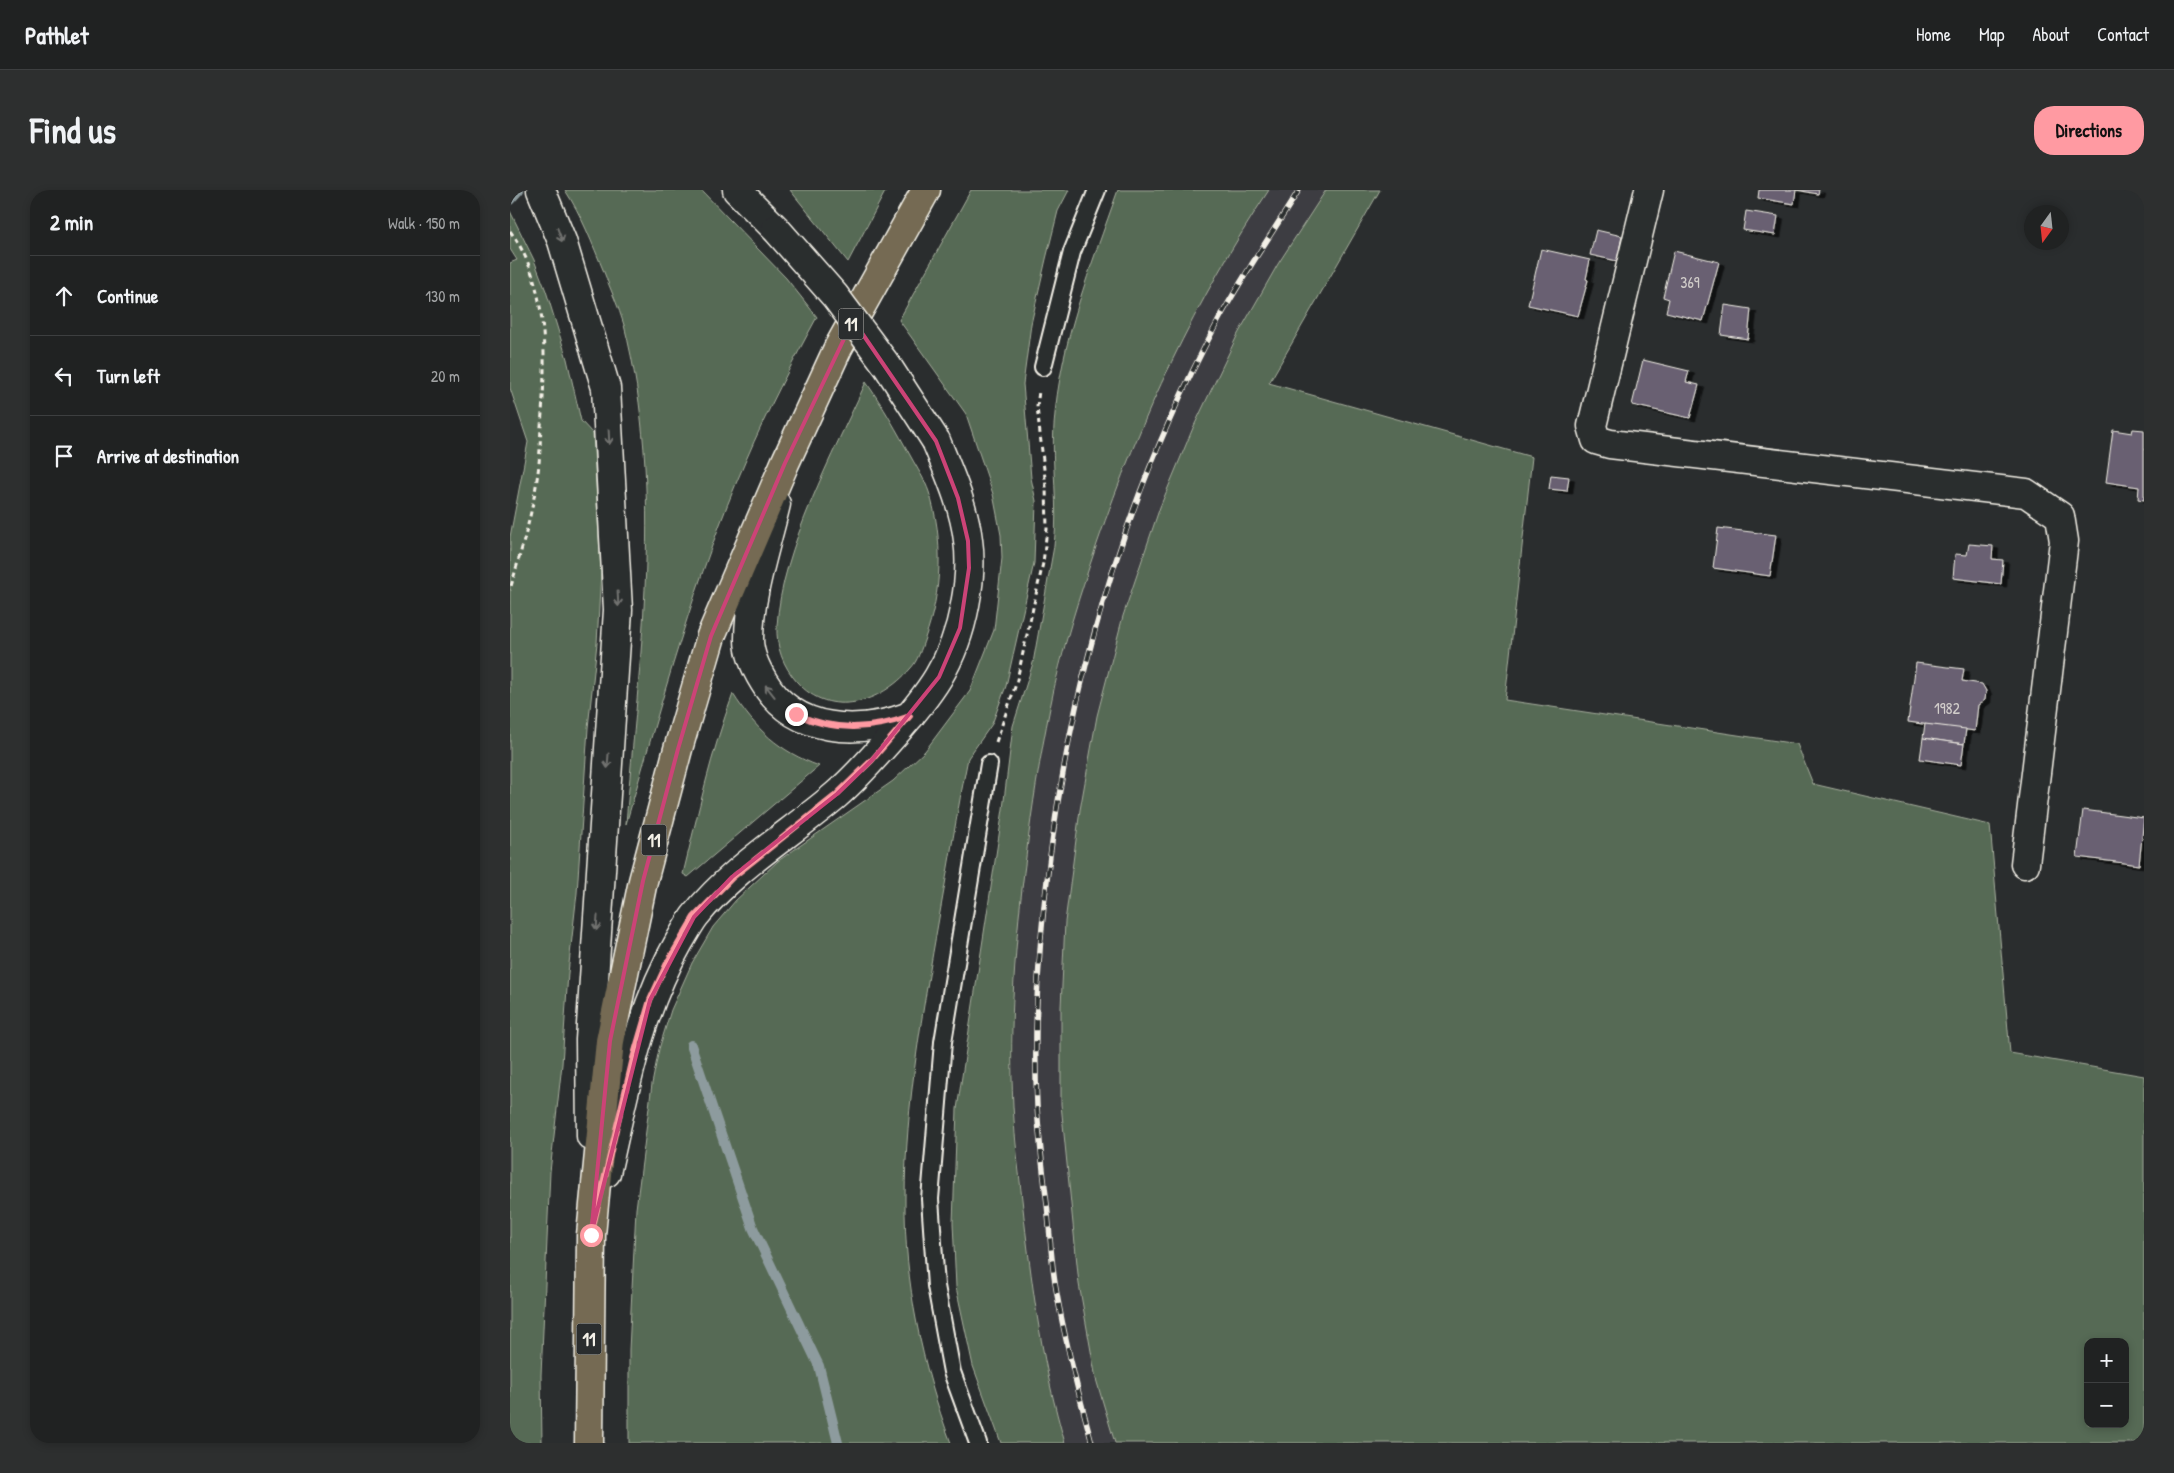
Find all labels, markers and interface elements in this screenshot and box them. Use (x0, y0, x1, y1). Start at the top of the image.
text: Pathlet (25, 19, 88, 51)
text: Home (1916, 22, 1951, 47)
text: Map (1979, 22, 2004, 47)
text: About (2032, 22, 2069, 47)
text: Contact (2097, 22, 2149, 47)
button: Directions (2034, 106, 2144, 155)
text: Find us (30, 107, 116, 154)
north arrow (2024, 205, 2069, 250)
text: 2 min (50, 208, 93, 237)
text: Walk · 150 m (388, 212, 460, 234)
one-way arrow (555, 227, 565, 242)
house number: 369 (1680, 271, 1700, 293)
icon: ahead (50, 282, 78, 310)
text: Continue (97, 283, 158, 309)
text: 130 m (425, 285, 460, 307)
road number: 11 (838, 308, 864, 340)
icon: left (50, 362, 78, 390)
text: Turn left (97, 363, 160, 389)
text: 20 m (431, 365, 460, 387)
one-way arrow (604, 428, 613, 444)
icon: arrive (50, 442, 78, 470)
text: Arrive at destination (97, 443, 239, 469)
one-way arrow (613, 591, 622, 607)
one-way arrow (765, 684, 775, 698)
house number: 1982 (1934, 697, 1961, 719)
route end (785, 703, 808, 726)
one-way arrow (604, 753, 613, 769)
road number: 11 (642, 824, 666, 856)
one-way arrow (593, 915, 602, 931)
route start (580, 1224, 603, 1247)
road number: 11 (576, 1324, 602, 1354)
map controls (2084, 1338, 2129, 1428)
button: + (2084, 1338, 2129, 1383)
button: − (2084, 1383, 2129, 1428)

